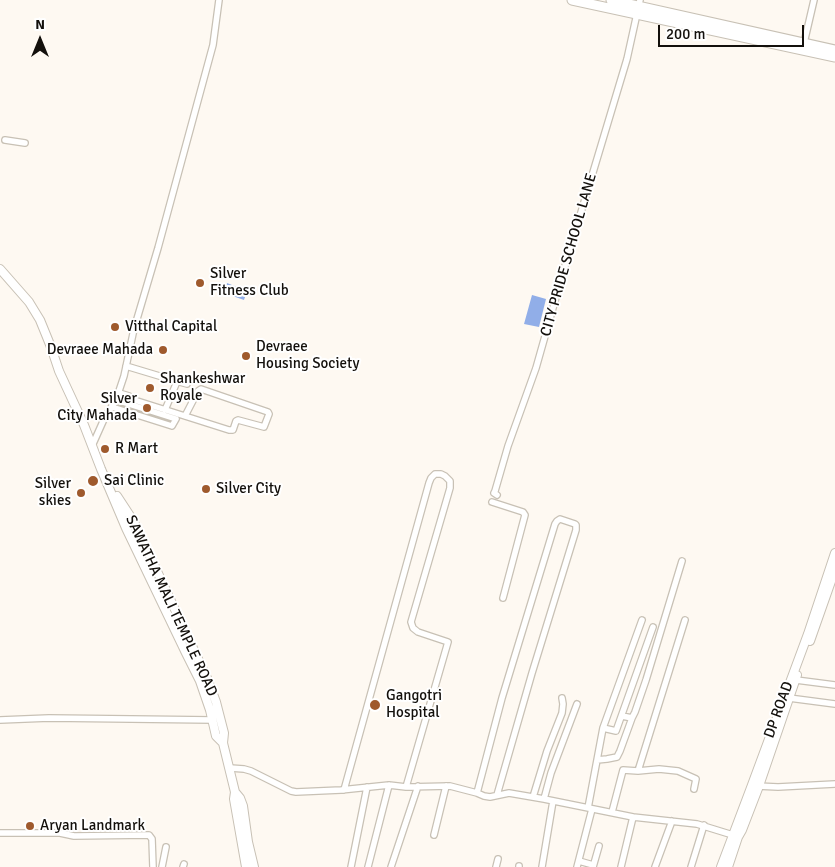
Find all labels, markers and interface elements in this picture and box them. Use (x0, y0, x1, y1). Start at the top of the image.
north arrow (15, 15, 65, 65)
scale bar (660, 15, 806, 47)
text: N (35, 16, 45, 33)
text: 200 m (666, 25, 706, 43)
street label: CITY PRIDE SCHOOL LANE (537, 171, 601, 339)
place label: Silver Fitness Club (210, 265, 289, 300)
marker: Silver Fitness Club (194, 277, 206, 289)
place label: Vitthal Capital (125, 318, 217, 336)
marker: Vitthal Capital (109, 321, 121, 333)
place label: Devraee Housing Society (256, 338, 359, 373)
place label: Devraee Mahada (47, 341, 153, 359)
marker: Devraee Mahada (157, 344, 169, 356)
marker: Devraee Housing Society (240, 350, 252, 362)
place label: Shankeshwar Royale (160, 370, 245, 405)
marker: Shankeshwar Royale (144, 382, 156, 394)
place label: Silver City Mahada (57, 390, 137, 425)
marker: Silver City Mahada (141, 402, 153, 414)
place label: R Mart (115, 440, 158, 458)
marker: R Mart (99, 443, 111, 455)
place label: Sai Clinic (104, 472, 164, 490)
marker: Sai Clinic (86, 474, 100, 488)
place label: Silver skies (35, 475, 71, 510)
place label: Silver City (216, 480, 281, 498)
marker: Silver City (200, 483, 212, 495)
marker: Silver skies (75, 487, 87, 499)
street label: SAWATHA MALI TEMPLE ROAD (121, 513, 221, 699)
street label: DP ROAD (760, 679, 798, 741)
place label: Gangotri Hospital (386, 687, 442, 722)
marker: Gangotri Hospital (368, 698, 382, 712)
place label: Aryan Landmark (40, 817, 145, 835)
marker: Aryan Landmark (24, 820, 36, 832)

